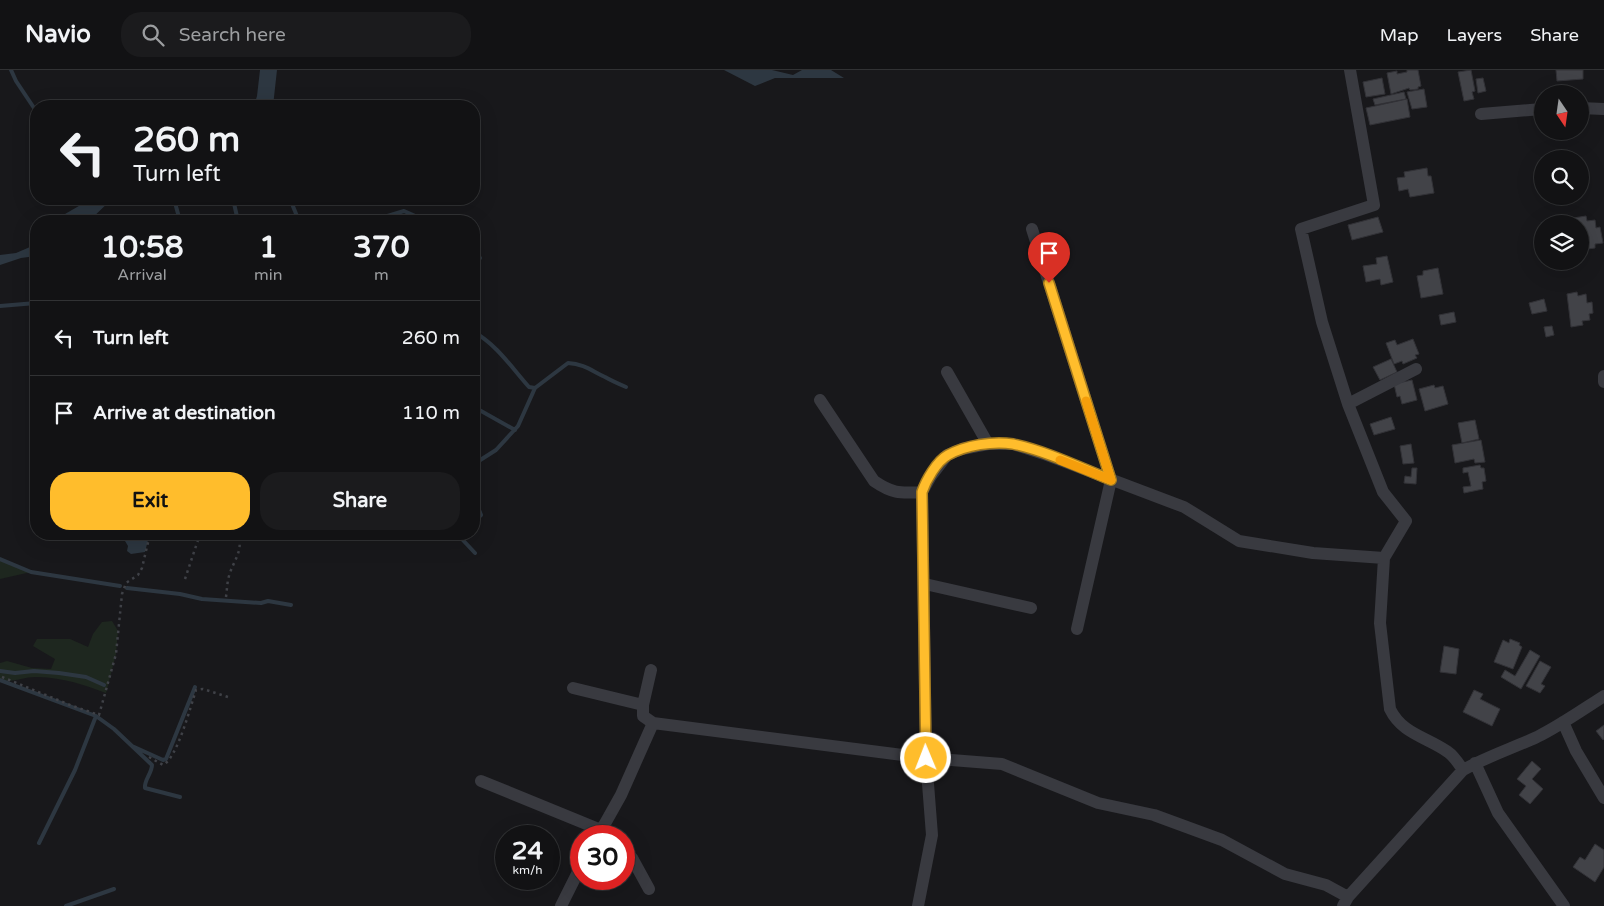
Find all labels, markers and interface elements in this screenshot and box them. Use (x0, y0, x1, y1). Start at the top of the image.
search box (121, 12, 471, 57)
text: Navio (25, 20, 91, 49)
icon: search (139, 21, 167, 49)
text: Search here (179, 24, 286, 46)
text: Map (1380, 24, 1419, 46)
text: Layers (1447, 24, 1502, 46)
text: Share (1530, 24, 1579, 46)
north arrow (1534, 85, 1589, 140)
map controls (1534, 85, 1589, 270)
text: 260 m (133, 119, 240, 161)
icon: left (50, 120, 115, 185)
button: search (1534, 150, 1589, 205)
text: Turn left (133, 161, 221, 187)
button: layers (1534, 215, 1589, 270)
text: 10:58 (100, 229, 184, 266)
text: 1 (259, 229, 278, 266)
text: 370 (353, 229, 410, 266)
pin (1028, 232, 1070, 283)
icon: arrive (1035, 239, 1063, 267)
text: Arrival (117, 265, 167, 285)
text: min (254, 265, 283, 285)
text: m (374, 265, 389, 285)
icon: left (50, 324, 78, 352)
text: Turn left (93, 327, 169, 349)
text: 260 m (402, 327, 460, 349)
icon: arrive (50, 399, 78, 427)
text: Arrive at destination (93, 402, 276, 424)
text: 110 m (402, 402, 460, 424)
button: Exit (50, 472, 250, 530)
button: Share (260, 472, 460, 530)
position arrow (899, 731, 951, 783)
speed limit sign: 30 (570, 825, 635, 890)
text: 24 (512, 836, 543, 866)
text: km/h (512, 863, 543, 877)

